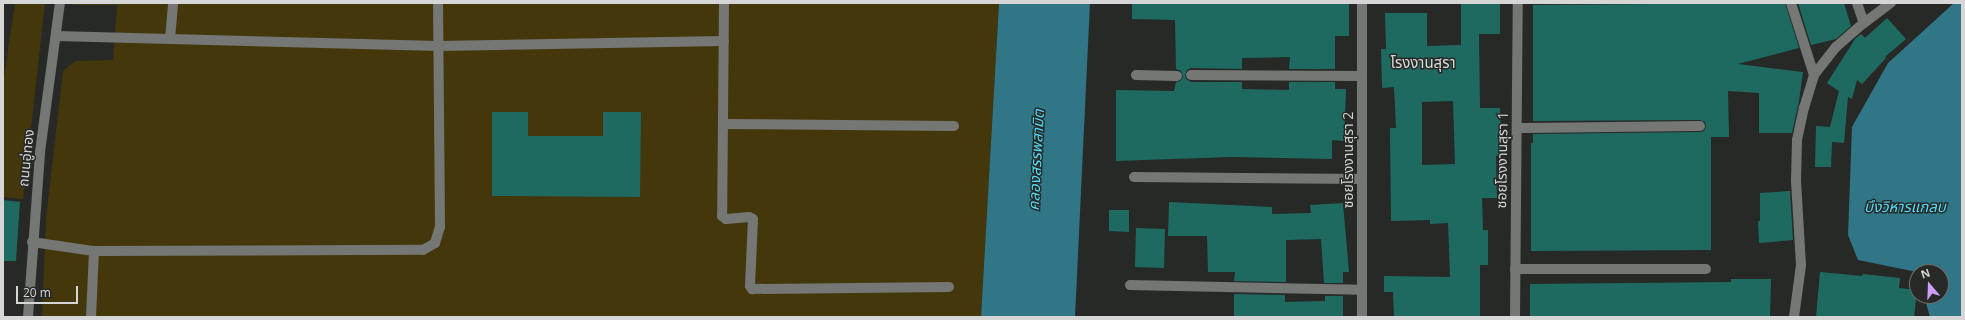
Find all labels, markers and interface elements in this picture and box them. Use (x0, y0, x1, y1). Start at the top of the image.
district label: โรงงานสุรา (1390, 54, 1456, 72)
water label: คลองสรรพสามิต (1024, 109, 1048, 211)
street label: ซอยโรงงานสุรา 2 (1340, 112, 1356, 208)
street label: ซอยโรงงานสุรา 1 (1493, 112, 1511, 208)
street label: ถนนอู่ทอง (15, 128, 37, 188)
water label: บึงวิหารแกลบ (1864, 198, 1946, 216)
north arrow (1909, 264, 1949, 304)
text: N (1919, 265, 1932, 282)
scale bar (18, 278, 80, 304)
text: 20 m (23, 284, 51, 301)

